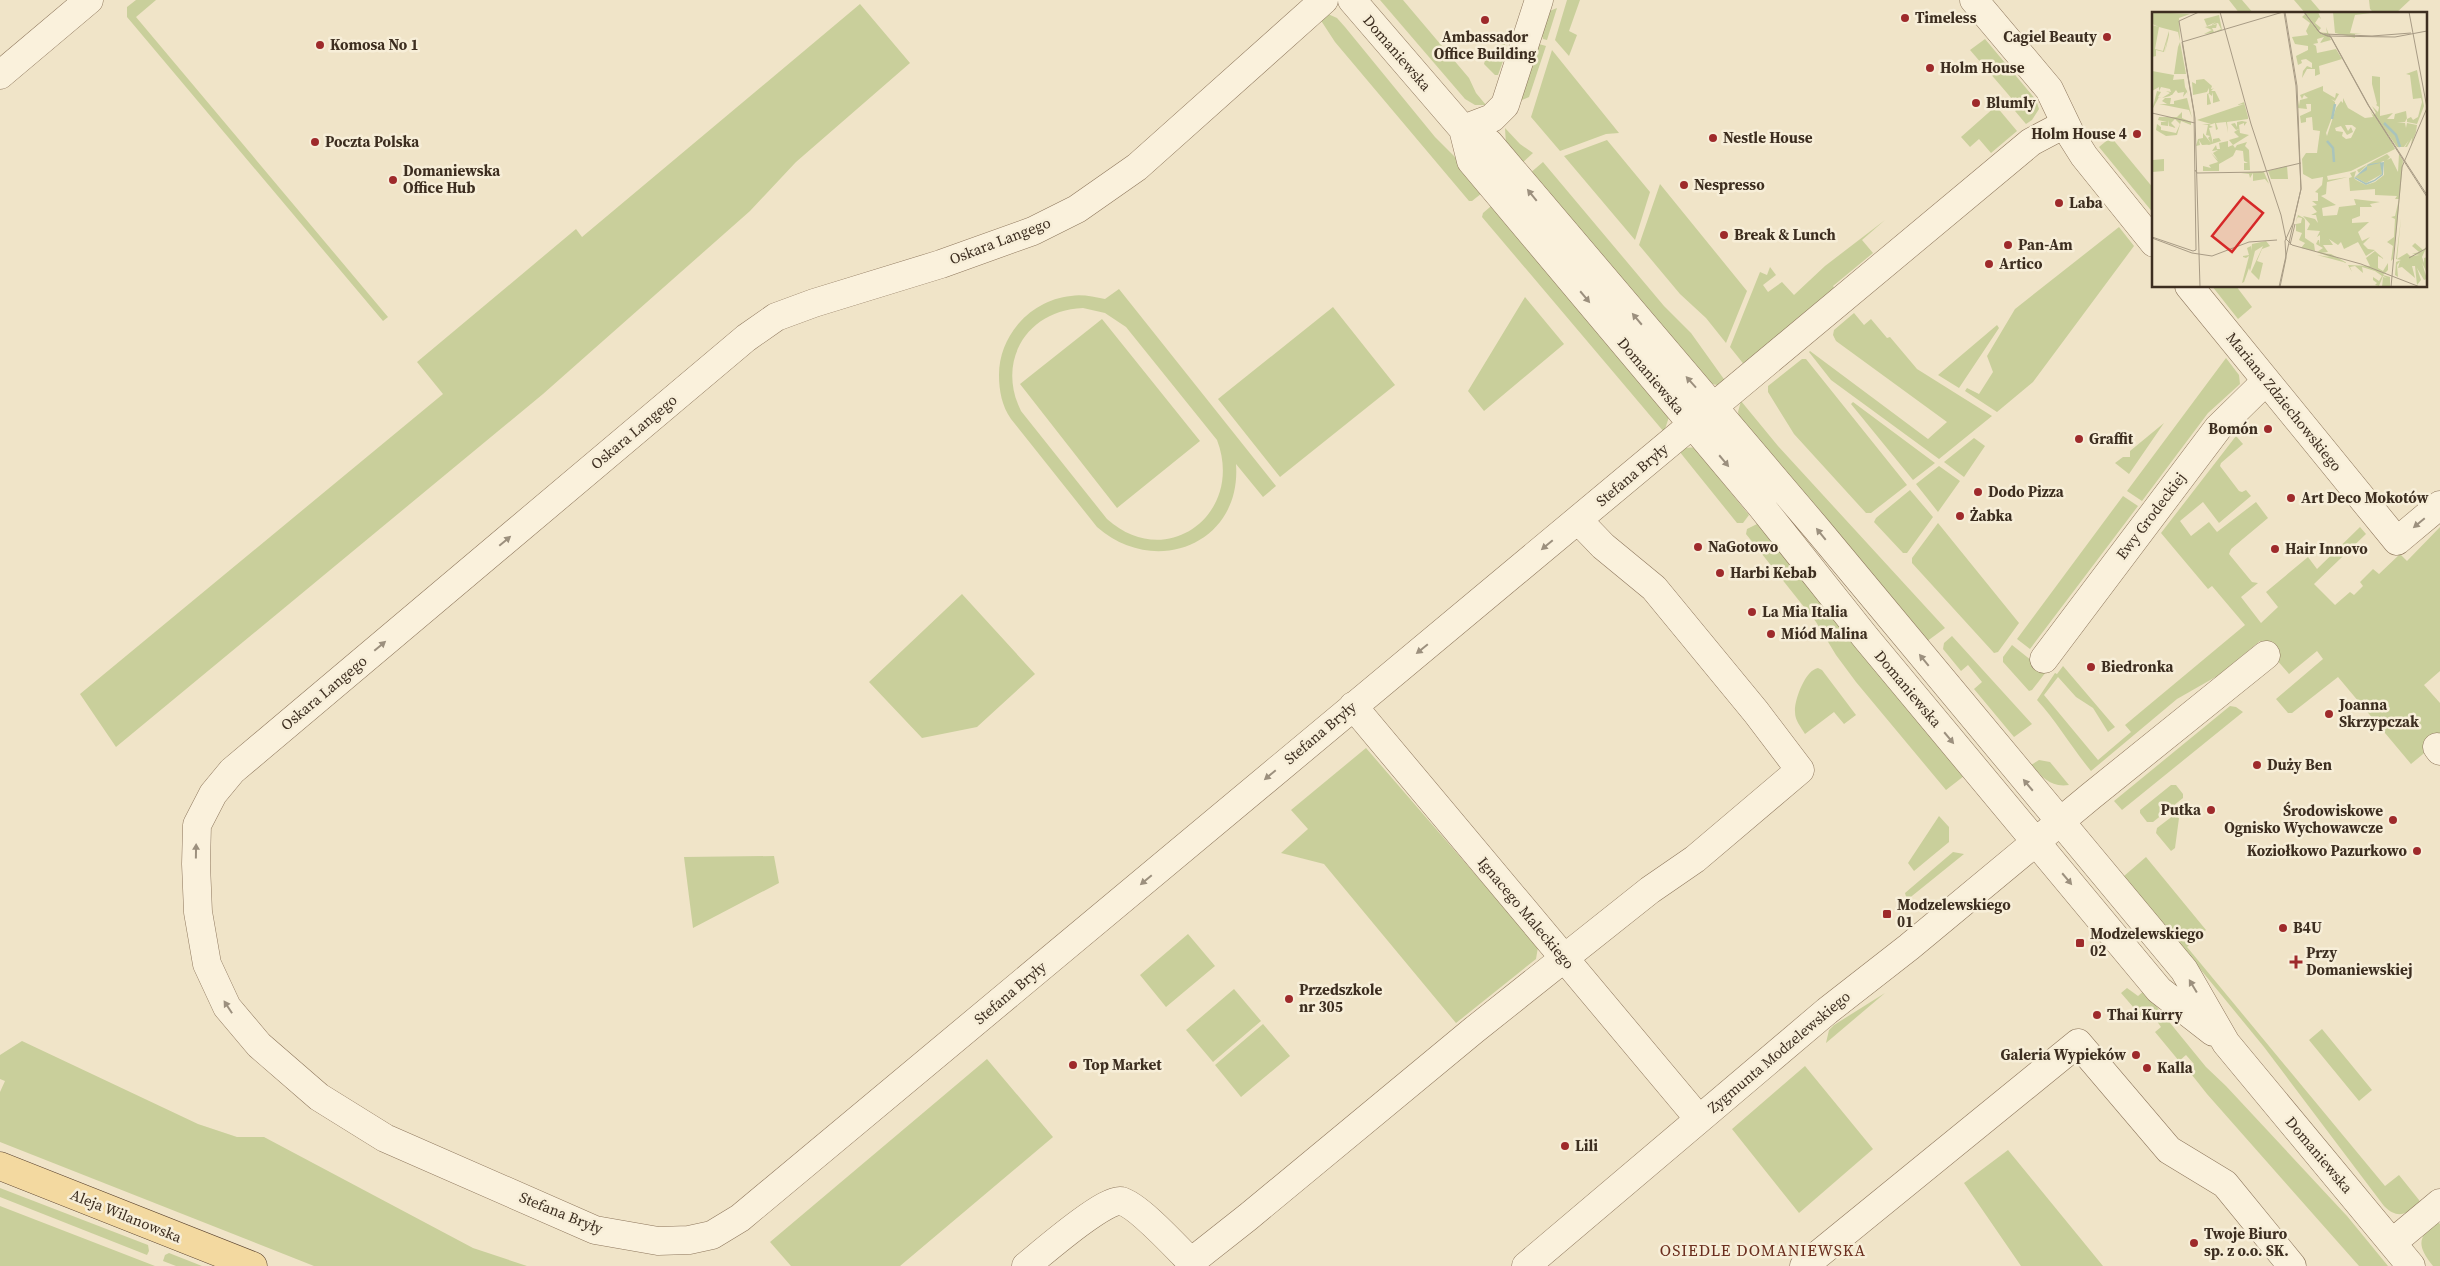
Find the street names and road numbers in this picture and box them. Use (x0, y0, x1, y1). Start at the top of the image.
street label: Domaniewska (1358, 10, 1437, 96)
street label: Oskara Langego (946, 212, 1053, 269)
street label: Mariana Zdziechowskiego (2222, 328, 2347, 476)
street label: Domaniewska (1613, 333, 1690, 419)
street label: Oskara Langego (586, 389, 681, 474)
street label: Stefana Bryły (1591, 438, 1672, 511)
street label: Ewy Grodeckiej (2111, 468, 2190, 564)
street label: Domaniewska (1870, 646, 1947, 732)
street label: Oskara Langego (276, 650, 371, 735)
street label: Stefana Bryły (1279, 696, 1360, 769)
street label: Ignacego Maleckiego (1473, 852, 1580, 973)
street label: Stefana Bryły (969, 956, 1050, 1029)
street label: Zygmunta Modzelewskiego (1703, 986, 1854, 1118)
street label: Domaniewska (2281, 1112, 2358, 1198)
street label: Aleja Wilanowska (67, 1184, 185, 1248)
street label: Stefana Bryły (516, 1186, 606, 1239)

